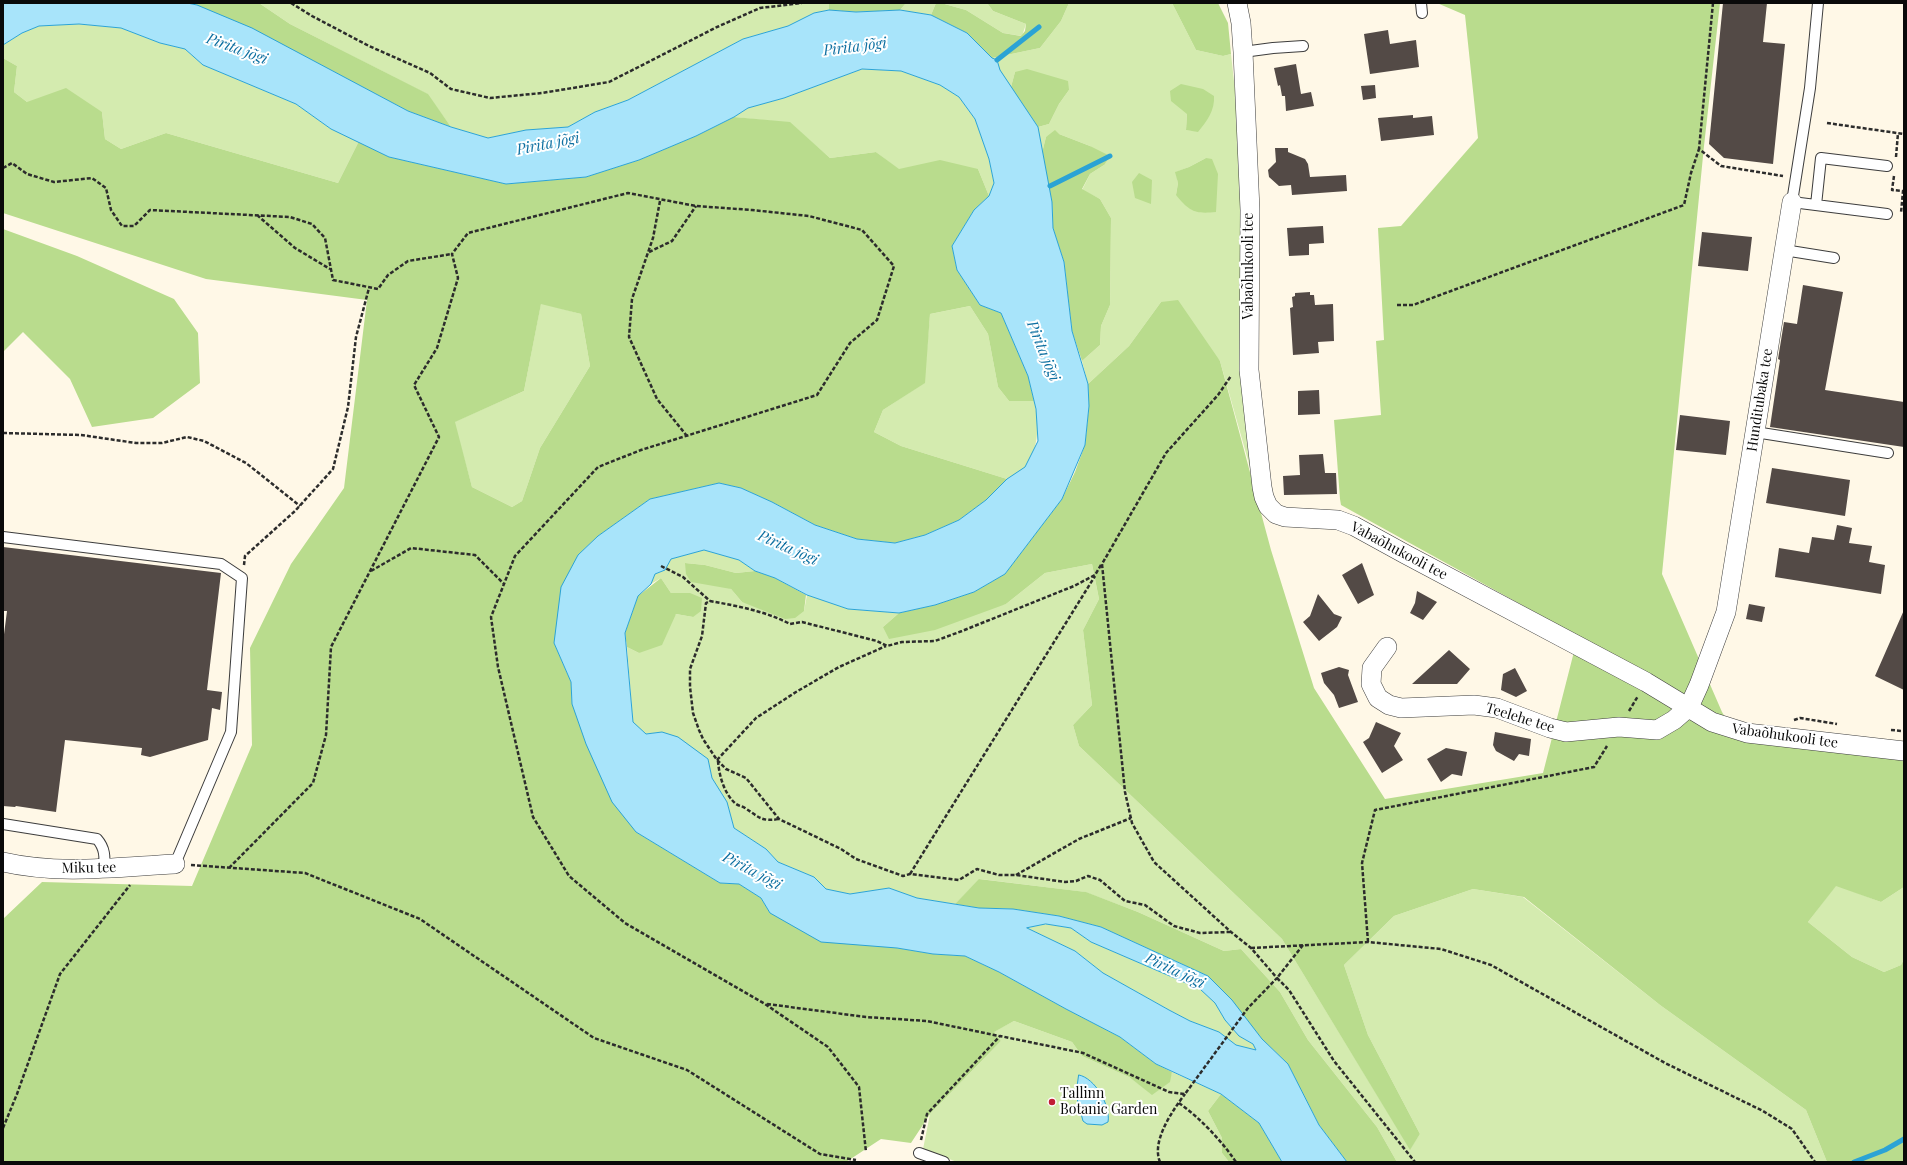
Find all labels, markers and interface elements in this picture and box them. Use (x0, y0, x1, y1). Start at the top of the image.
water label: Pirita jõgi (204, 30, 270, 68)
water label: Pirita jõgi (822, 34, 888, 60)
water label: Pirita jõgi (515, 129, 581, 159)
street label: Vabaõhukooli tee (1241, 213, 1257, 319)
water label: Pirita jõgi (1023, 318, 1063, 384)
street label: Hunditubaka tee (1744, 347, 1776, 453)
street label: Vabaõhukooli tee (1348, 518, 1450, 584)
water label: Pirita jõgi (755, 527, 821, 569)
street label: Teelehe tee (1484, 700, 1556, 736)
street label: Vabaõhukooli tee (1731, 720, 1839, 752)
water label: Pirita jõgi (720, 848, 784, 894)
street label: Miku tee (61, 859, 117, 877)
water label: Pirita jõgi (1142, 949, 1208, 993)
place label: Tallinn Botanic Garden (1060, 1086, 1157, 1118)
marker: Tallinn Botanic Garden (1047, 1097, 1057, 1107)

